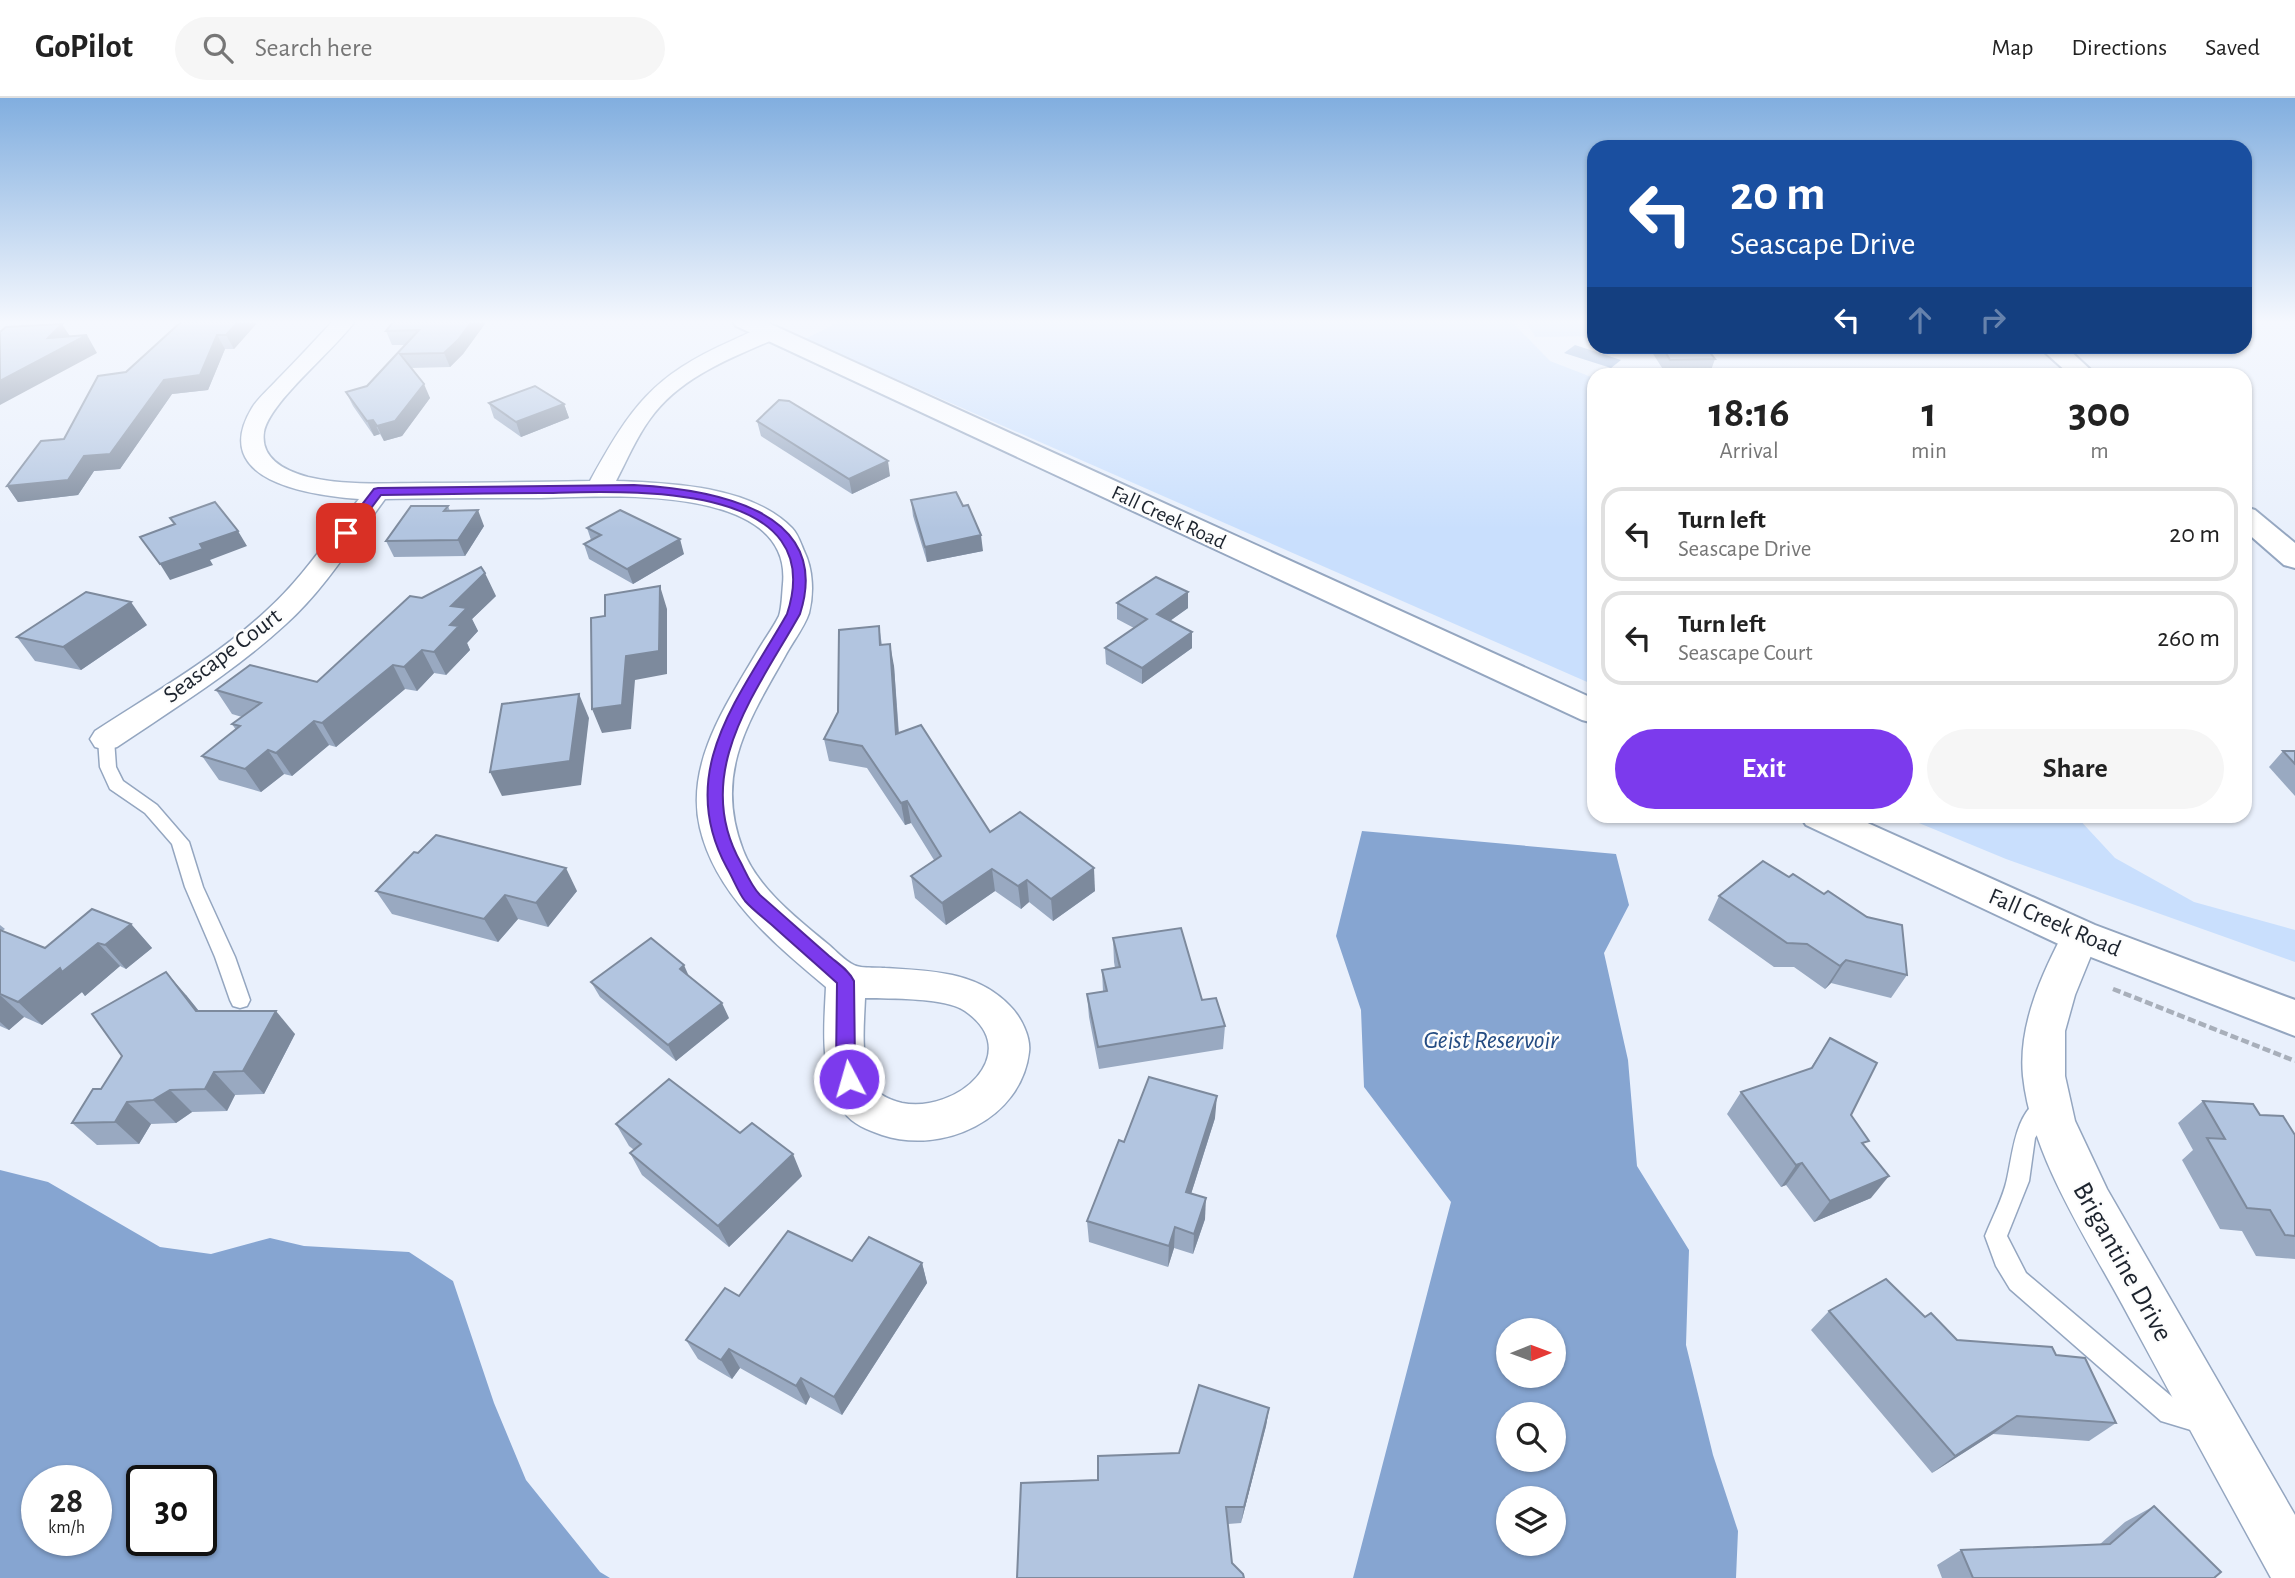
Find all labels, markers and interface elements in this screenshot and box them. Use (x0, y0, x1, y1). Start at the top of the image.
search box (175, 17, 665, 80)
icon: search (199, 29, 237, 67)
text: GoPilot (35, 31, 133, 64)
text: Search here (255, 35, 372, 61)
text: Map (1991, 36, 2033, 60)
text: Directions (2071, 36, 2167, 60)
text: Saved (2205, 36, 2260, 60)
icon: left (1615, 168, 1706, 259)
text: 20 m (1730, 170, 1826, 219)
text: Seascape Drive (1730, 228, 1916, 260)
icon: left (1828, 301, 1866, 339)
icon: ahead (1901, 301, 1939, 339)
icon: right (1974, 301, 2012, 339)
text: 18:16 (1709, 392, 1789, 434)
text: 1 (1921, 392, 1937, 434)
text: 300 (2068, 392, 2130, 434)
text: Arrival (1719, 440, 1779, 463)
text: min (1911, 440, 1947, 463)
text: m (2090, 440, 2109, 463)
street label: Fall Creek Road (1108, 482, 1229, 553)
pin (316, 503, 376, 563)
text: Turn left (1678, 507, 1766, 533)
icon: arrive (327, 514, 365, 552)
icon: left (1619, 515, 1657, 553)
text: 20 m (2169, 521, 2220, 547)
text: Seascape Drive (1678, 538, 1811, 561)
street label: Seascape Court (159, 604, 286, 708)
text: Turn left (1678, 611, 1766, 637)
icon: left (1619, 619, 1657, 657)
text: 260 m (2157, 625, 2220, 651)
text: Seascape Court (1678, 642, 1813, 665)
button: Exit (1615, 729, 1913, 809)
button: Share (1927, 729, 2224, 809)
street label: Fall Creek Road (1985, 884, 2124, 962)
water label: Geist Reservoir (1423, 1027, 1560, 1053)
position arrow (812, 1042, 886, 1116)
street label: Brigantine Drive (2067, 1178, 2177, 1346)
north arrow (1496, 1318, 1566, 1388)
map controls (1496, 1318, 1566, 1556)
button: search (1496, 1402, 1566, 1472)
speed limit sign: 30 (126, 1465, 217, 1556)
text: 28 (50, 1484, 83, 1519)
button: layers (1496, 1486, 1566, 1556)
text: km/h (48, 1519, 85, 1537)

